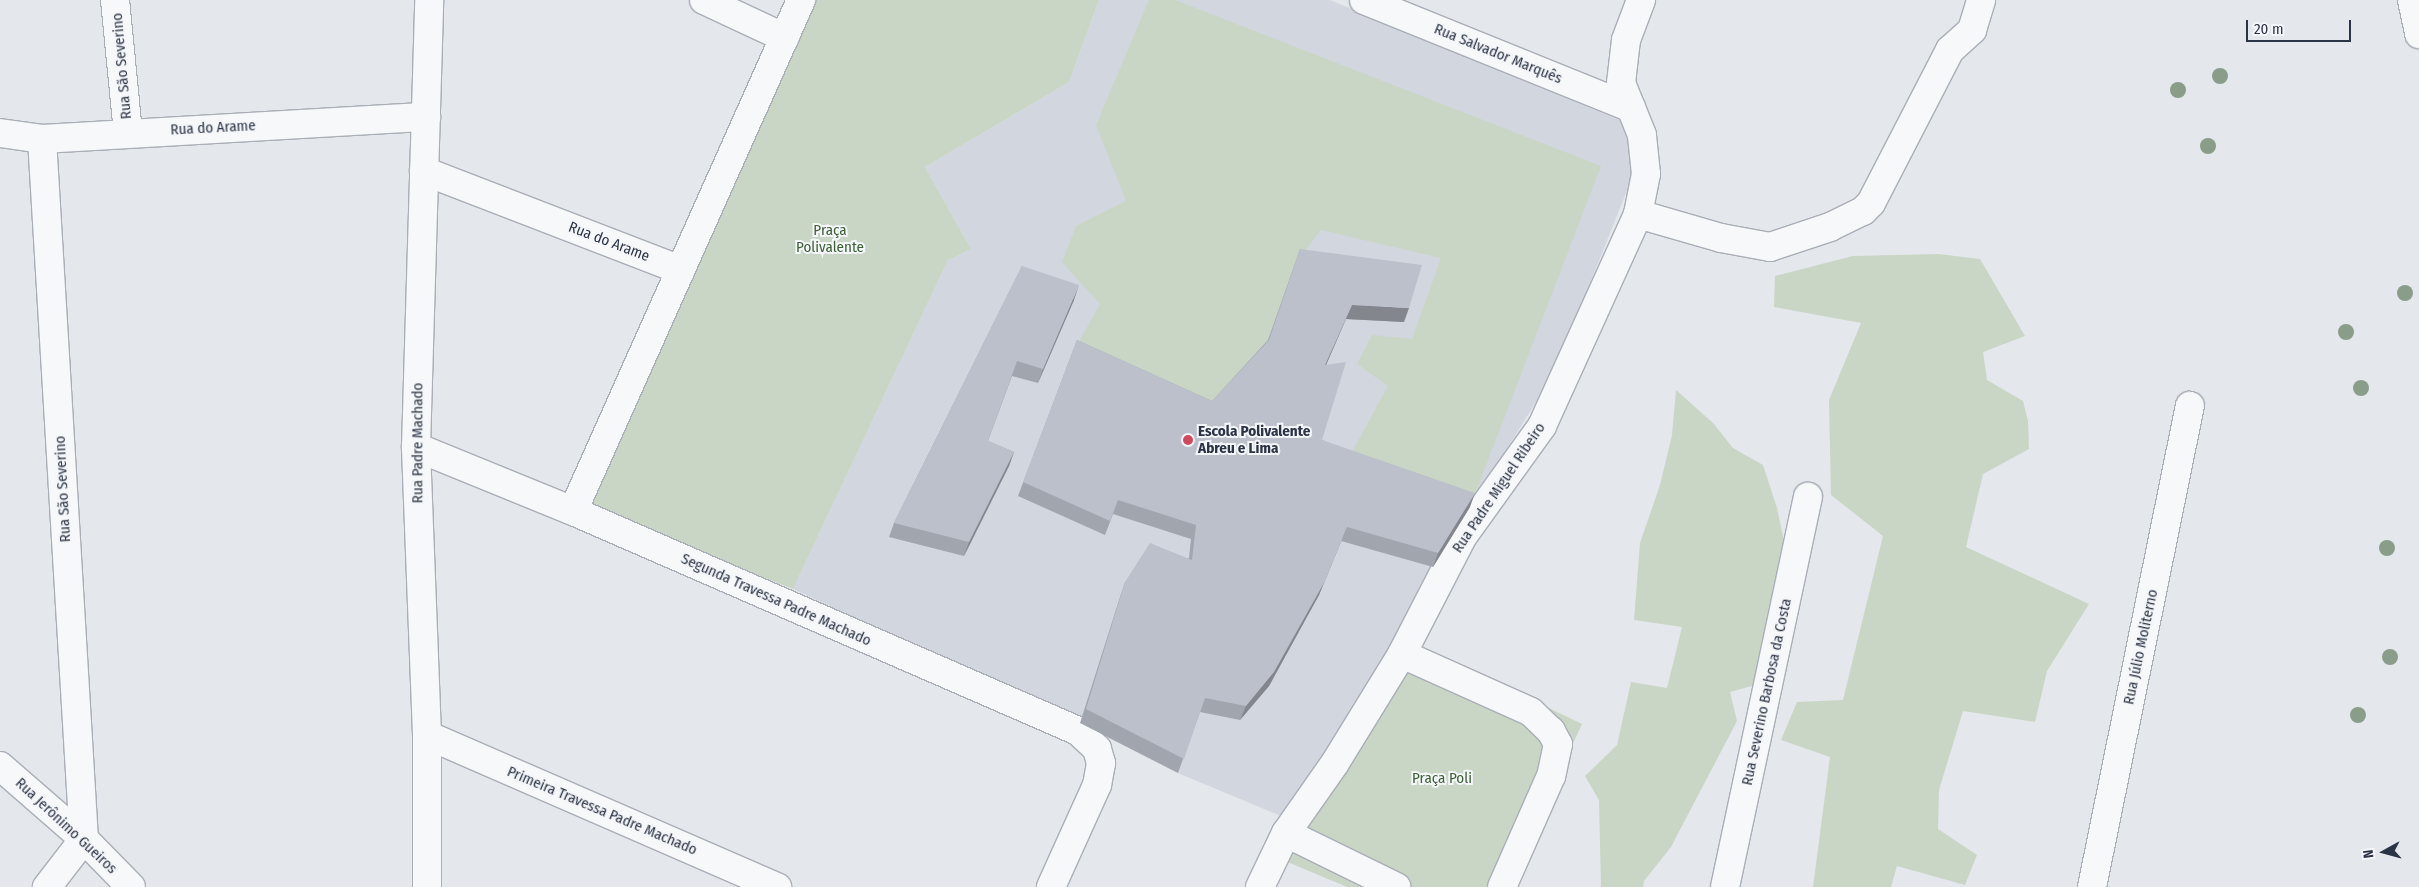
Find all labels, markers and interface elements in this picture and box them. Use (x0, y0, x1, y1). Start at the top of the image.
scale bar (2249, 10, 2354, 42)
street label: Rua São Severino (108, 12, 136, 120)
street label: Rua Salvador Marquês (1431, 20, 1565, 88)
text: 20 m (2254, 20, 2284, 38)
street label: Rua do Arame (170, 117, 256, 139)
street label: Rua do Arame (566, 218, 652, 266)
park label: Praça Polivalente (796, 221, 864, 256)
street label: Rua Padre Machado (409, 383, 427, 503)
street label: Rua Padre Miguel Ribeiro (1449, 420, 1549, 556)
place label: Escola Polivalente Abreu e Lima (1198, 422, 1310, 457)
marker: Escola Polivalente Abreu e Lima (1182, 434, 1194, 446)
street label: Rua São Severino (51, 435, 75, 543)
street label: Segunda Travessa Padre Machado (678, 550, 874, 650)
street label: Rua Júlio Moliterno (2120, 588, 2162, 706)
street label: Rua Severino Barbosa da Costa (1738, 597, 1796, 787)
street label: Primeira Travessa Padre Machado (504, 763, 700, 859)
park label: Praça Poli (1412, 770, 1472, 788)
street label: Rua Jerônimo Gueiros (11, 774, 121, 878)
north arrow (2359, 827, 2409, 877)
text: N (2360, 849, 2378, 859)

